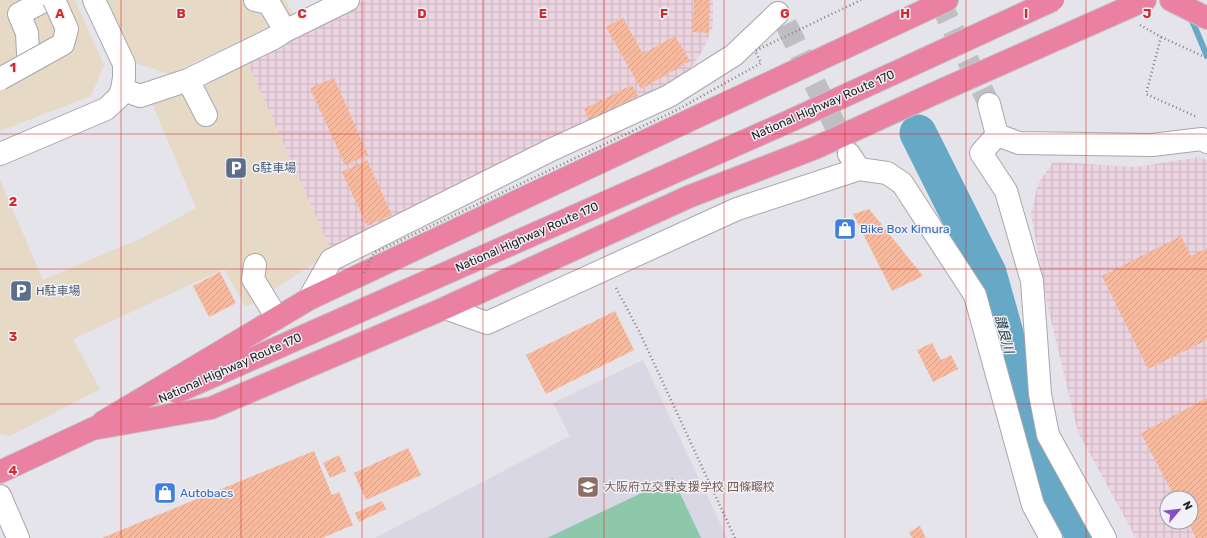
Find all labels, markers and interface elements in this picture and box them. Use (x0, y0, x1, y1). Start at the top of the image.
text: A (55, 6, 65, 21)
text: B (176, 6, 186, 21)
text: C (297, 6, 307, 21)
text: D (417, 6, 427, 21)
text: E (539, 6, 547, 21)
text: F (660, 6, 668, 21)
text: G (780, 6, 790, 21)
text: H (900, 6, 910, 21)
text: I (1024, 6, 1028, 21)
text: J (1143, 6, 1151, 21)
text: 1 (10, 60, 16, 75)
street label: National Highway Route 170 (749, 67, 897, 143)
parking icon: G駐車場 (223, 155, 249, 181)
place label: G駐車場 (252, 161, 296, 175)
text: 2 (9, 194, 17, 209)
street label: National Highway Route 170 (453, 199, 601, 275)
shop icon: Bike Box Kimura (832, 216, 858, 242)
place label: Bike Box Kimura (860, 222, 950, 236)
parking icon: H駐車場 (8, 278, 34, 304)
place label: H駐車場 (36, 284, 81, 298)
water label: 讃良川 (992, 313, 1017, 357)
text: 3 (9, 329, 18, 344)
street label: National Highway Route 170 (156, 330, 304, 406)
text: 4 (9, 463, 18, 478)
school or university icon: 大阪府立交野支援学校 四條畷校 (575, 474, 601, 500)
shop icon: Autobacs (152, 480, 178, 506)
place label: 大阪府立交野支援学校 四條畷校 (604, 480, 775, 494)
place label: Autobacs (180, 486, 233, 500)
north arrow (1159, 490, 1199, 530)
text: N (1180, 499, 1195, 512)

